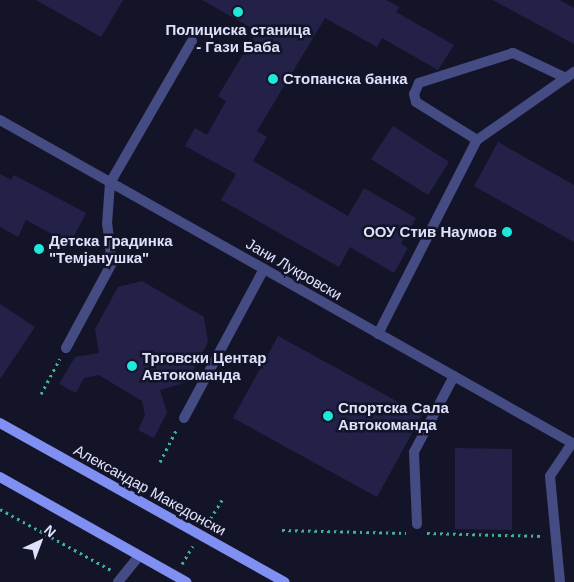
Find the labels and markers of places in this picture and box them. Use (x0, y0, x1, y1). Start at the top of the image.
marker: Полициска станица - Гази Баба (232, 6, 244, 18)
place label: Полициска станица - Гази Баба (165, 20, 311, 55)
place label: Стопанска банка (283, 70, 407, 88)
marker: Стопанска банка (267, 73, 279, 85)
place label: ООУ Стив Наумов (363, 223, 497, 241)
marker: ООУ Стив Наумов (501, 226, 513, 238)
place label: Детска Градинка "Темјанушка" (49, 231, 173, 266)
marker: Детска Градинка "Темјанушка" (33, 243, 45, 255)
place label: Трговски Центар Автокоманда (142, 348, 266, 383)
marker: Трговски Центар Автокоманда (126, 360, 138, 372)
place label: Спортска Сала Автокоманда (338, 398, 449, 433)
marker: Спортска Сала Автокоманда (322, 410, 334, 422)

